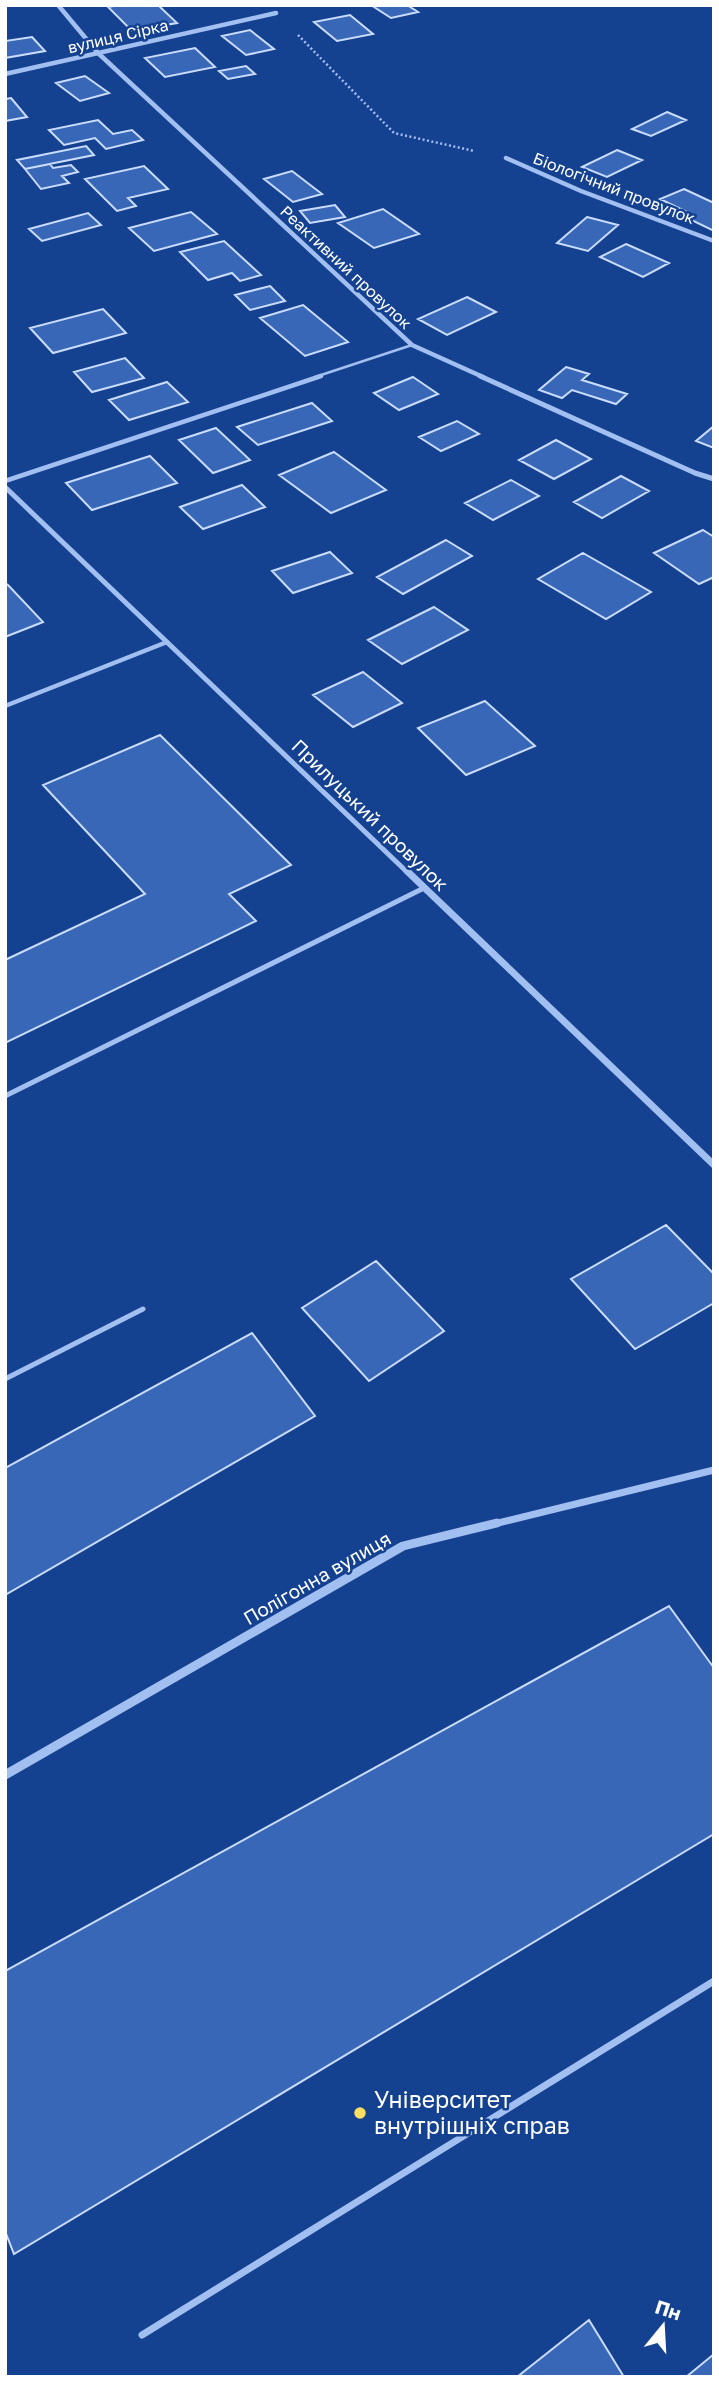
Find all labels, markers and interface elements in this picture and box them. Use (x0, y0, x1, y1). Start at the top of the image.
street label: вулиця Сірка (66, 15, 170, 57)
street label: Біологічний провулок (530, 148, 698, 228)
street label: Реактивний провулок (276, 201, 416, 333)
street label: Прилуцький провулок (287, 734, 453, 895)
street label: Полігонна вулиця (239, 1526, 395, 1629)
place label: Університет внутрішніх справ (374, 2085, 570, 2139)
marker: Університет внутрішніх справ (352, 2105, 368, 2121)
north arrow (628, 2291, 698, 2361)
text: Пн (653, 2294, 684, 2324)

